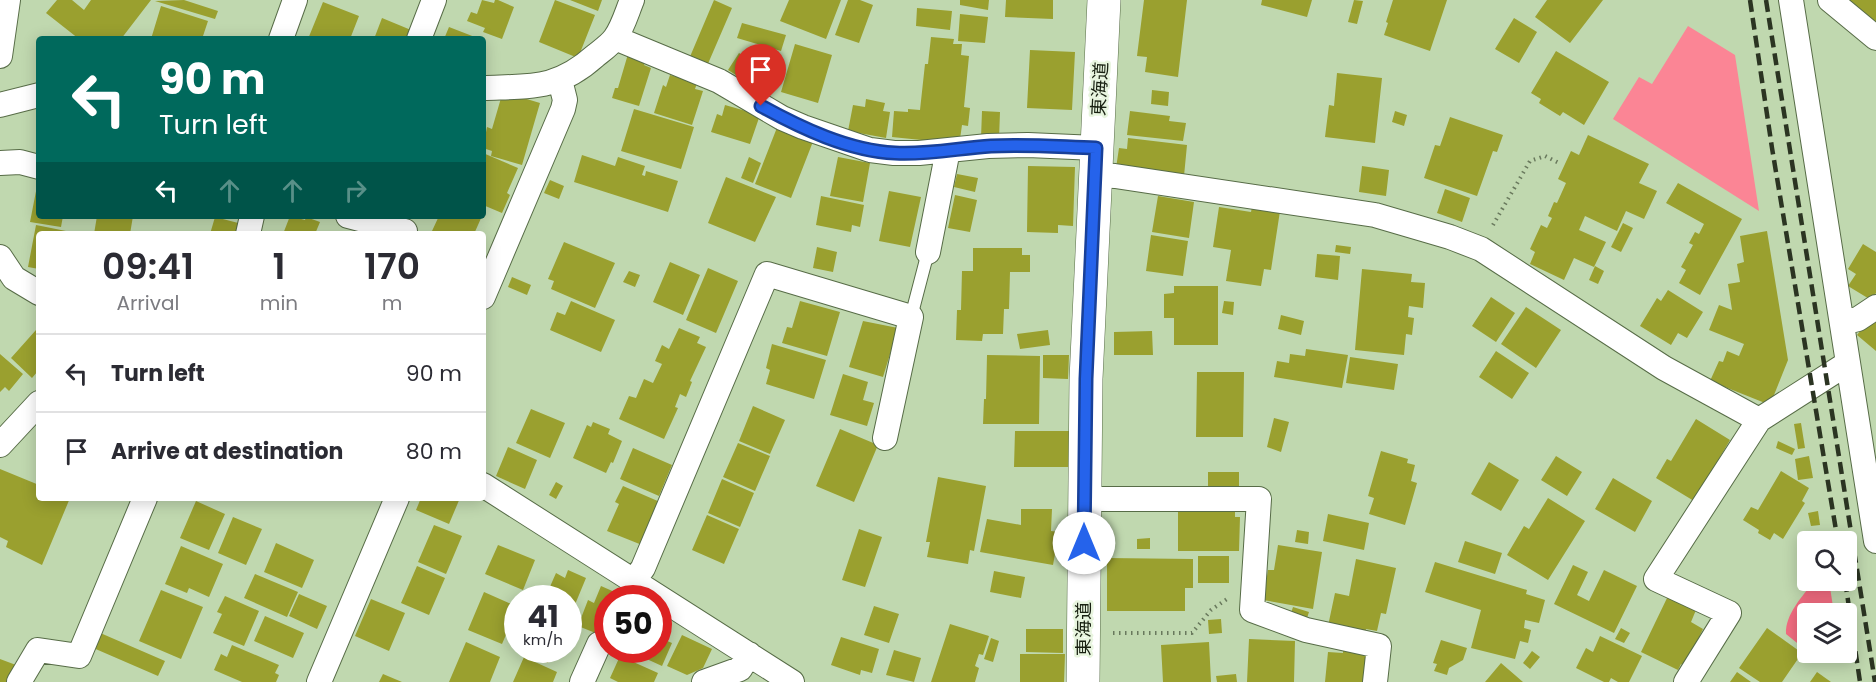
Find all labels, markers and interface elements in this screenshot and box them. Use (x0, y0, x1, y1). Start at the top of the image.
pin (735, 44, 786, 106)
text: 90 m (159, 50, 266, 109)
icon: arrive (744, 53, 777, 86)
icon: left (60, 60, 138, 138)
street label: 東海道 (1086, 61, 1113, 117)
text: Turn left (159, 106, 268, 143)
icon: left (150, 174, 183, 207)
icon: ahead (213, 174, 246, 207)
icon: ahead (276, 174, 309, 207)
icon: right (339, 174, 372, 207)
text: 09:41 (102, 241, 194, 292)
text: 1 (272, 241, 286, 292)
text: 170 (364, 241, 420, 292)
text: Arrival (116, 289, 179, 317)
text: min (260, 289, 298, 317)
text: m (382, 289, 402, 317)
icon: left (60, 357, 93, 390)
text: Turn left (111, 358, 205, 389)
text: 90 m (406, 358, 462, 389)
icon: arrive (60, 435, 93, 468)
text: Arrive at destination (111, 436, 343, 467)
text: 80 m (406, 436, 462, 467)
position arrow (1052, 511, 1116, 575)
map controls (1797, 531, 1857, 663)
button: search (1797, 531, 1857, 591)
speed limit sign: 50 (594, 585, 672, 663)
text: 41 (527, 595, 559, 638)
street label: 東海道 (1071, 602, 1096, 656)
button: layers (1797, 603, 1857, 663)
text: km/h (523, 629, 563, 650)

